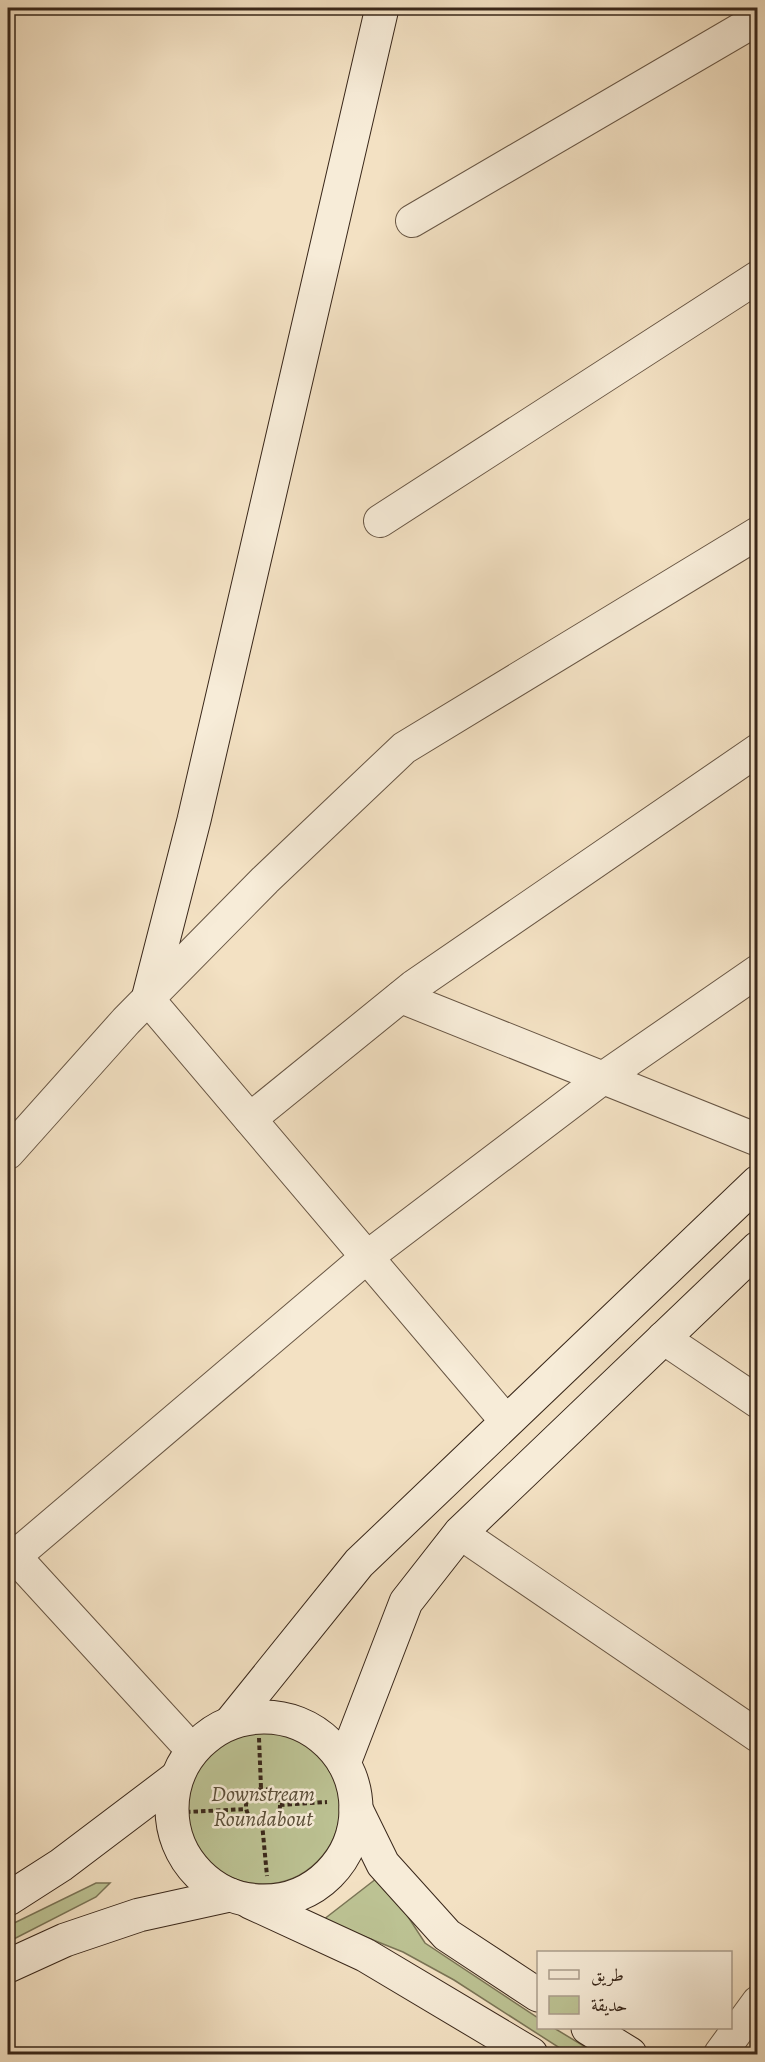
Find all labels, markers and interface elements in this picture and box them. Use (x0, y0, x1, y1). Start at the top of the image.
park label: Downstream Roundabout (211, 1779, 315, 1834)
legend (537, 1951, 732, 2029)
text: طريق (591, 1963, 624, 1987)
text: حديقة (591, 1993, 627, 2017)

